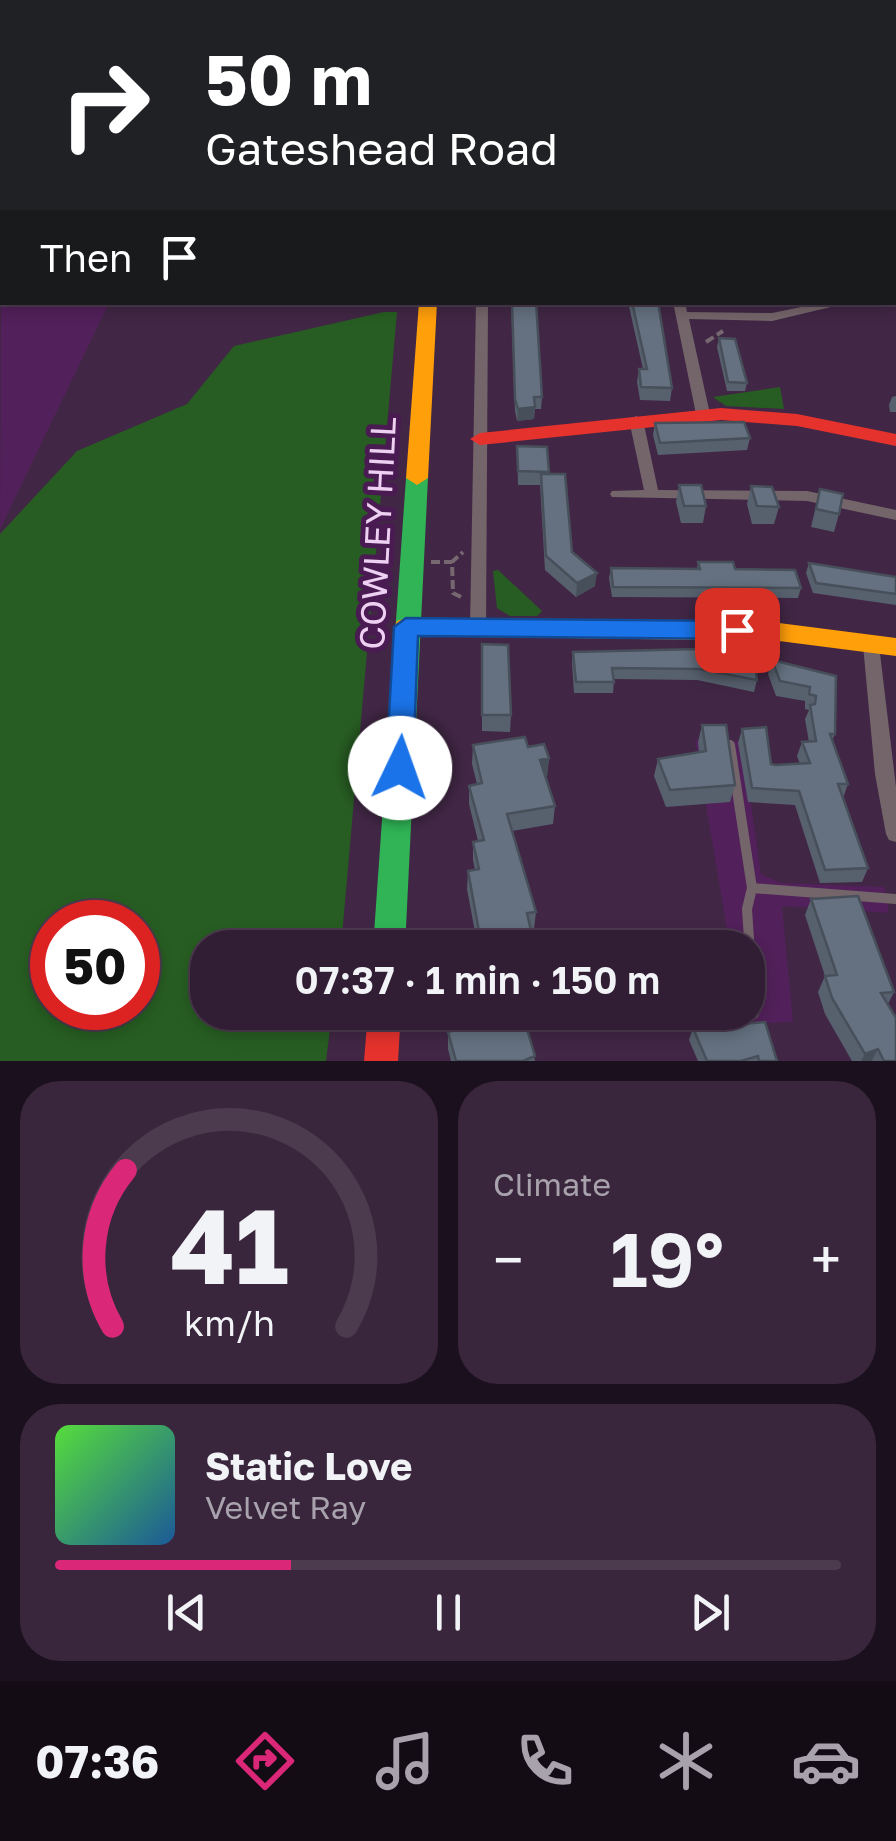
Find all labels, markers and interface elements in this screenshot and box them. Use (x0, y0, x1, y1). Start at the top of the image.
text: 50 m (205, 36, 372, 120)
icon: right (40, 40, 170, 170)
text: Gateshead Road (205, 121, 558, 175)
icon: arrive (152, 230, 207, 285)
text: Then (40, 235, 132, 280)
street label: COWLEY HILL (350, 415, 404, 651)
pin (695, 588, 780, 673)
icon: arrive (710, 603, 765, 658)
position arrow (348, 716, 452, 820)
speed limit sign: 50 (30, 900, 160, 1030)
text: 07:37 · 1 min · 150 m (295, 957, 660, 1002)
text: Climate (493, 1165, 611, 1203)
text: 41 (170, 1182, 288, 1307)
text: 19° (610, 1213, 724, 1304)
text: − (493, 1226, 523, 1292)
text: + (811, 1226, 841, 1292)
text: km/h (184, 1301, 274, 1344)
text: Static Love (205, 1443, 412, 1488)
text: Velvet Ray (205, 1488, 366, 1526)
icon: previous (159, 1585, 214, 1640)
icon: pause (421, 1585, 476, 1640)
icon: next (683, 1585, 738, 1640)
icon: directions (230, 1726, 300, 1796)
icon: music (370, 1726, 440, 1796)
icon: phone (510, 1726, 580, 1796)
icon: climate (651, 1726, 721, 1796)
icon: car (791, 1726, 861, 1796)
text: 07:36 (35, 1734, 159, 1788)

